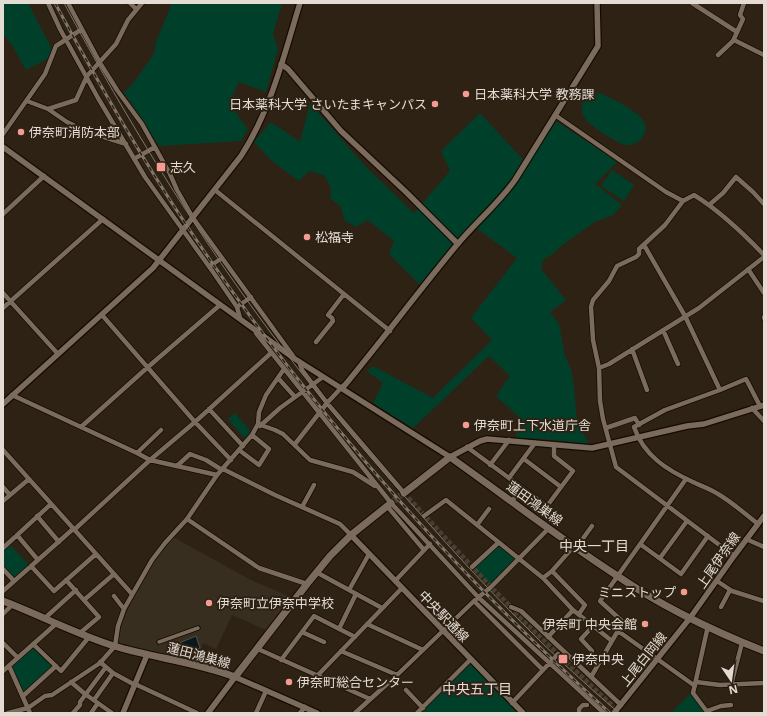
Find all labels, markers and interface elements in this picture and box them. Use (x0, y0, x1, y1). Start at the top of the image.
place label: 日本薬科大学 教務課 (474, 85, 594, 103)
marker: 日本薬科大学 教務課 (461, 89, 471, 99)
place label: 日本薬科大学 さいたまキャンパス (229, 95, 427, 113)
marker: 日本薬科大学 さいたまキャンパス (430, 99, 440, 109)
place label: 伊奈町消防本部 (29, 123, 120, 141)
marker: 伊奈町消防本部 (16, 127, 26, 137)
place label: 志久 (170, 158, 196, 176)
marker: 志久 (155, 161, 167, 173)
place label: 松福寺 (315, 228, 354, 246)
marker: 松福寺 (302, 232, 312, 242)
place label: 伊奈町上下水道庁舎 (474, 416, 591, 434)
marker: 伊奈町上下水道庁舎 (461, 420, 471, 430)
street label: 蓮田鴻巣線 (503, 477, 567, 529)
street label: 上尾伊奈線 (692, 528, 744, 592)
district label: 中央一丁目 (559, 536, 629, 555)
place label: ミニストップ (598, 583, 676, 601)
street label: 中央駅通線 (415, 586, 473, 646)
marker: ミニストップ (679, 587, 689, 597)
place label: 伊奈町立伊奈中学校 (217, 594, 334, 612)
marker: 伊奈町立伊奈中学校 (204, 598, 214, 608)
place label: 伊奈町 中央会館 (543, 615, 637, 633)
marker: 伊奈町 中央会館 (640, 619, 650, 629)
street label: 上尾白岡線 (616, 628, 670, 690)
street label: 蓮田鴻巣線 (165, 638, 233, 672)
place label: 伊奈中央 (572, 650, 624, 668)
marker: 伊奈中央 (557, 653, 569, 665)
north arrow (711, 660, 751, 700)
place label: 伊奈町総合センター (297, 673, 414, 691)
marker: 伊奈町総合センター (284, 677, 294, 687)
district label: 中央五丁目 (442, 679, 512, 698)
text: N (727, 682, 739, 699)

